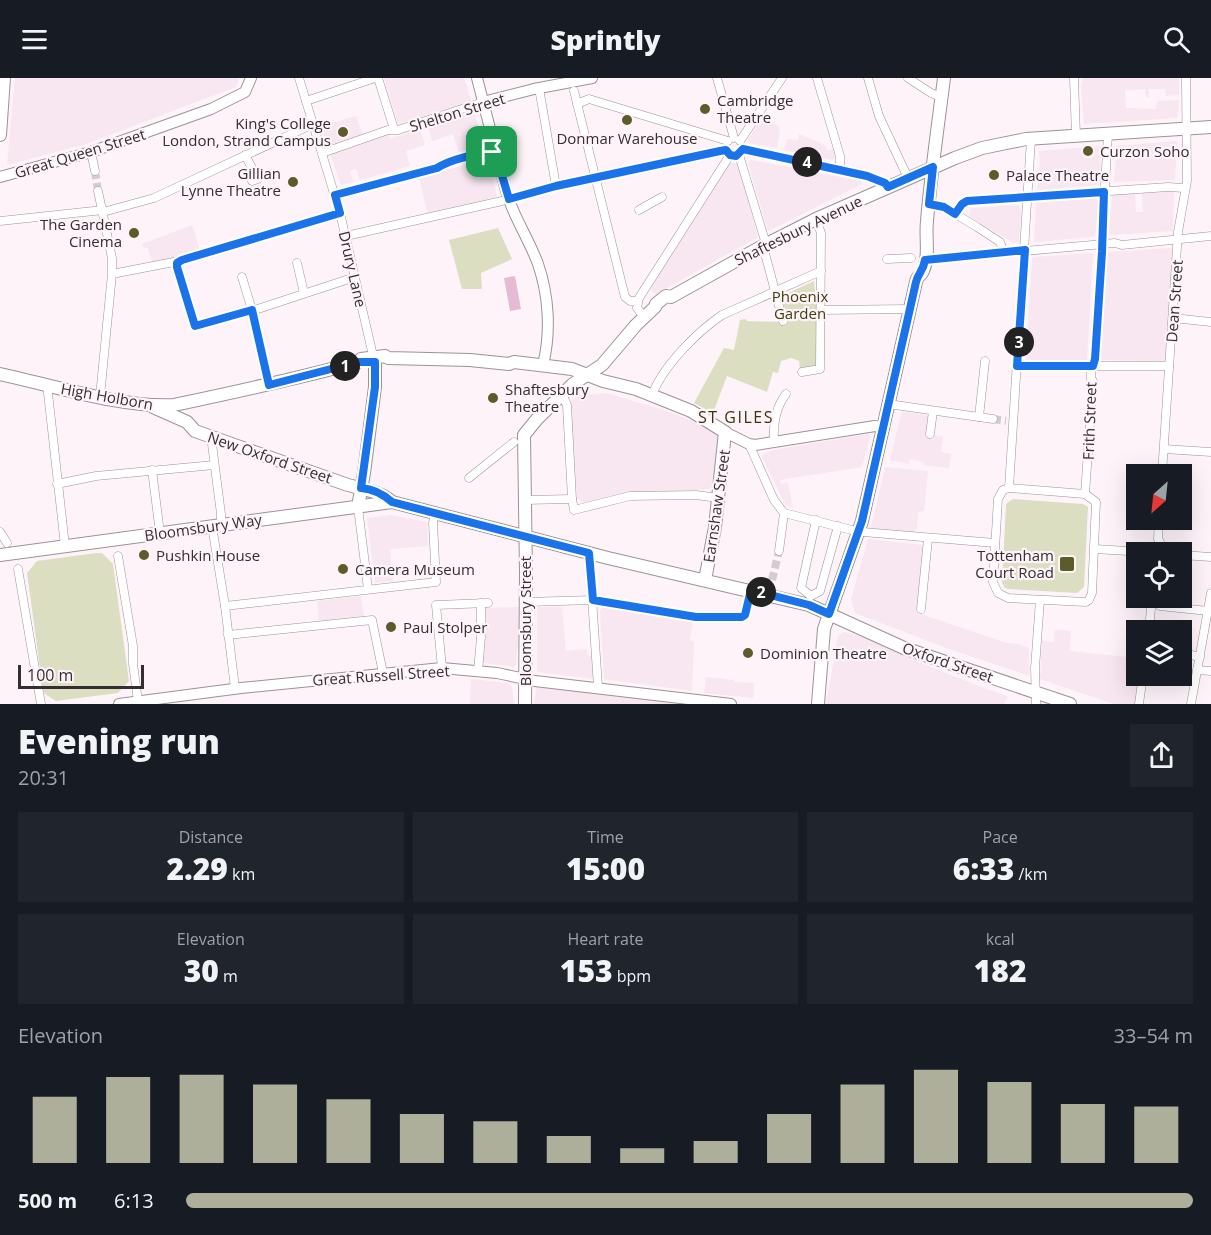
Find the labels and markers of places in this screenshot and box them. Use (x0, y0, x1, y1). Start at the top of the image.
place label: Cambridge Theatre (717, 90, 794, 127)
marker: Cambridge Theatre (698, 102, 712, 116)
place label: King's College London, Strand Campus (162, 113, 331, 150)
marker: Donmar Warehouse (620, 113, 634, 127)
marker: King's College London, Strand Campus (336, 125, 350, 139)
pin (466, 126, 517, 177)
place label: Donmar Warehouse (556, 128, 698, 148)
place label: Curzon Soho (1100, 141, 1189, 161)
marker: Curzon Soho (1081, 144, 1095, 158)
pin: 4 (792, 147, 822, 177)
place label: Gillian Lynne Theatre (181, 163, 281, 200)
place label: Palace Theatre (1006, 165, 1109, 185)
marker: Palace Theatre (987, 168, 1001, 182)
marker: Gillian Lynne Theatre (286, 175, 300, 189)
place label: The Garden Cinema (40, 214, 122, 251)
marker: The Garden Cinema (127, 226, 141, 240)
pin: 3 (1004, 327, 1034, 357)
pin: 1 (330, 351, 360, 381)
place label: Shaftesbury Theatre (505, 379, 589, 416)
marker: Shaftesbury Theatre (486, 391, 500, 405)
place label: Pushkin House (156, 545, 260, 565)
place label: Tottenham Court Road (975, 545, 1054, 582)
marker: Pushkin House (137, 548, 151, 562)
marker: Tottenham Court Road (1058, 555, 1076, 573)
place label: Camera Museum (355, 559, 475, 579)
marker: Camera Museum (336, 562, 350, 576)
pin: 2 (746, 577, 776, 607)
place label: Paul Stolper (403, 617, 487, 637)
marker: Paul Stolper (384, 620, 398, 634)
place label: Dominion Theatre (760, 643, 887, 663)
marker: Dominion Theatre (741, 646, 755, 660)

